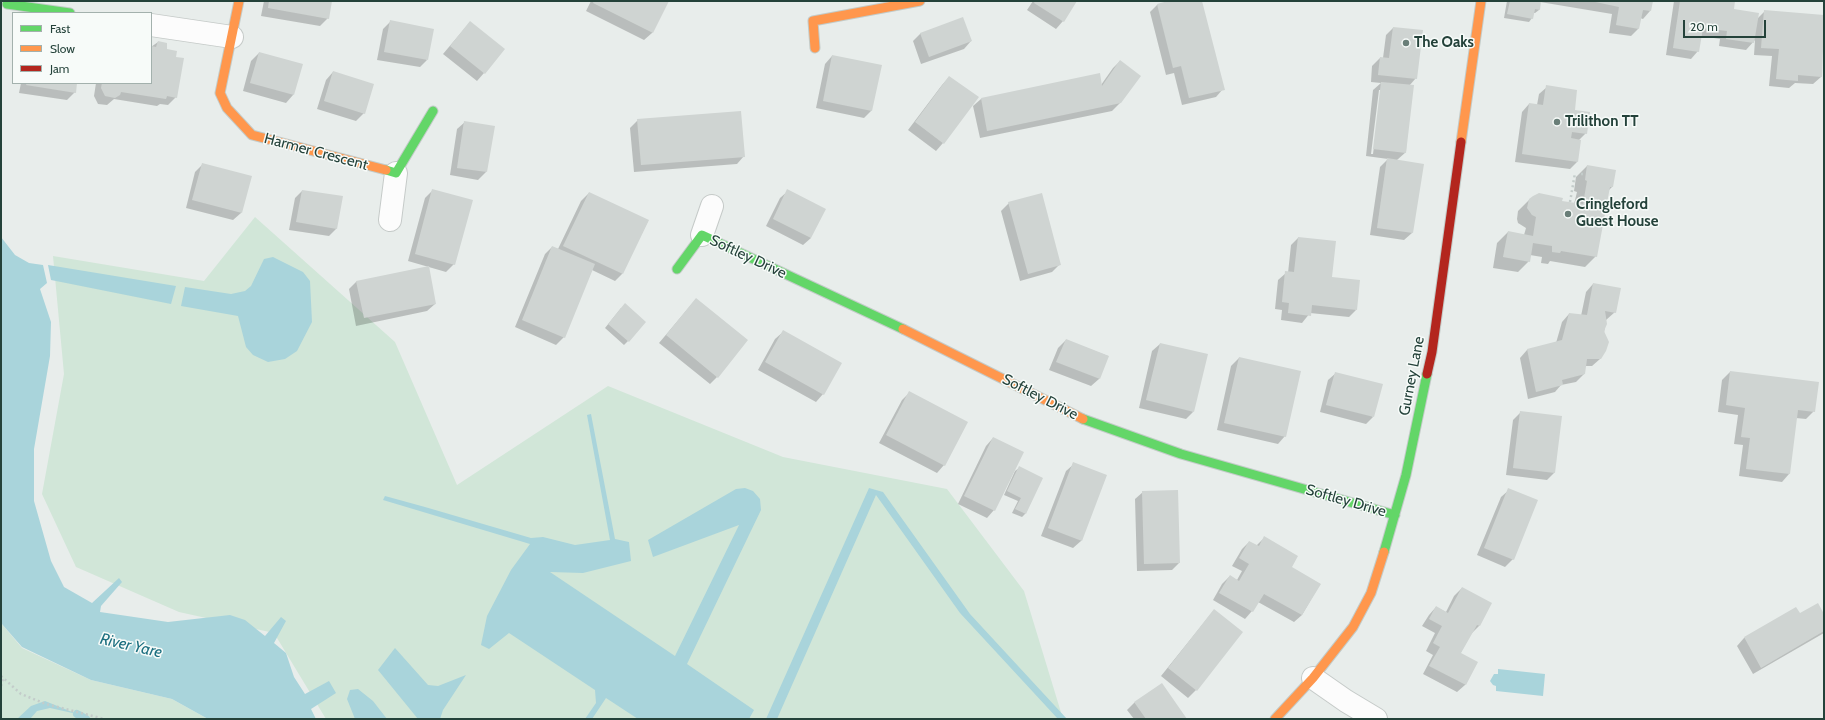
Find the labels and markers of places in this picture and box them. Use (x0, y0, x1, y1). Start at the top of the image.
place label: The Oaks (1414, 34, 1474, 52)
marker: The Oaks (1401, 38, 1411, 48)
place label: Trilithon TT (1565, 113, 1638, 131)
marker: Trilithon TT (1552, 117, 1562, 127)
place label: Cringleford Guest House (1576, 196, 1658, 231)
marker: Cringleford Guest House (1563, 209, 1573, 219)

